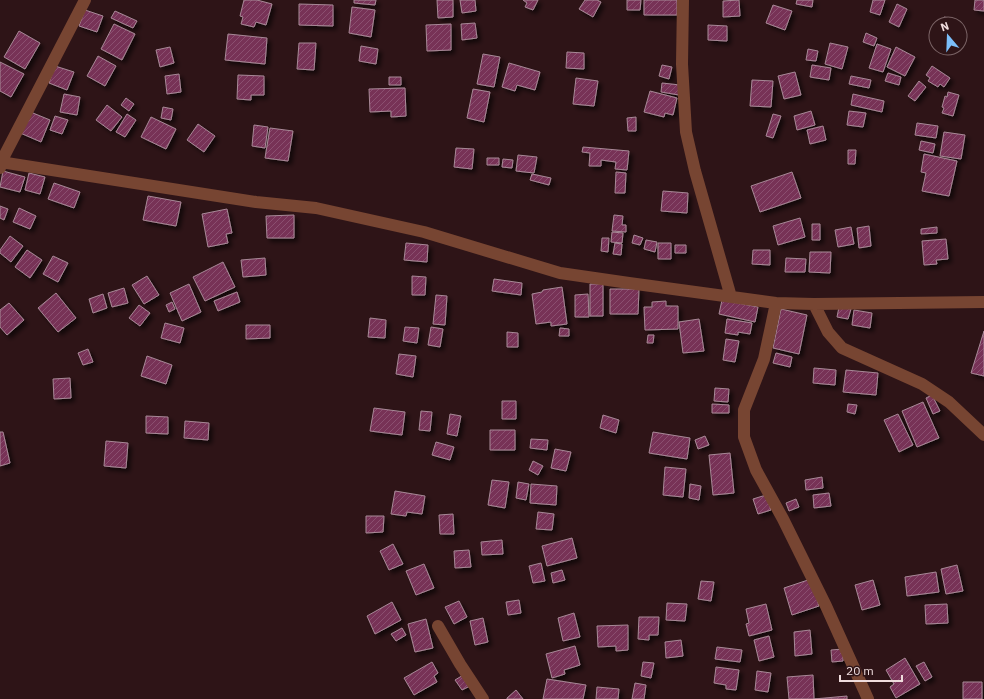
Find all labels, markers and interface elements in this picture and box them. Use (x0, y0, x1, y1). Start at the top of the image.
north arrow (928, 16, 968, 56)
text: N (939, 19, 951, 34)
scale bar (840, 657, 902, 683)
text: 20 m (846, 663, 874, 678)

